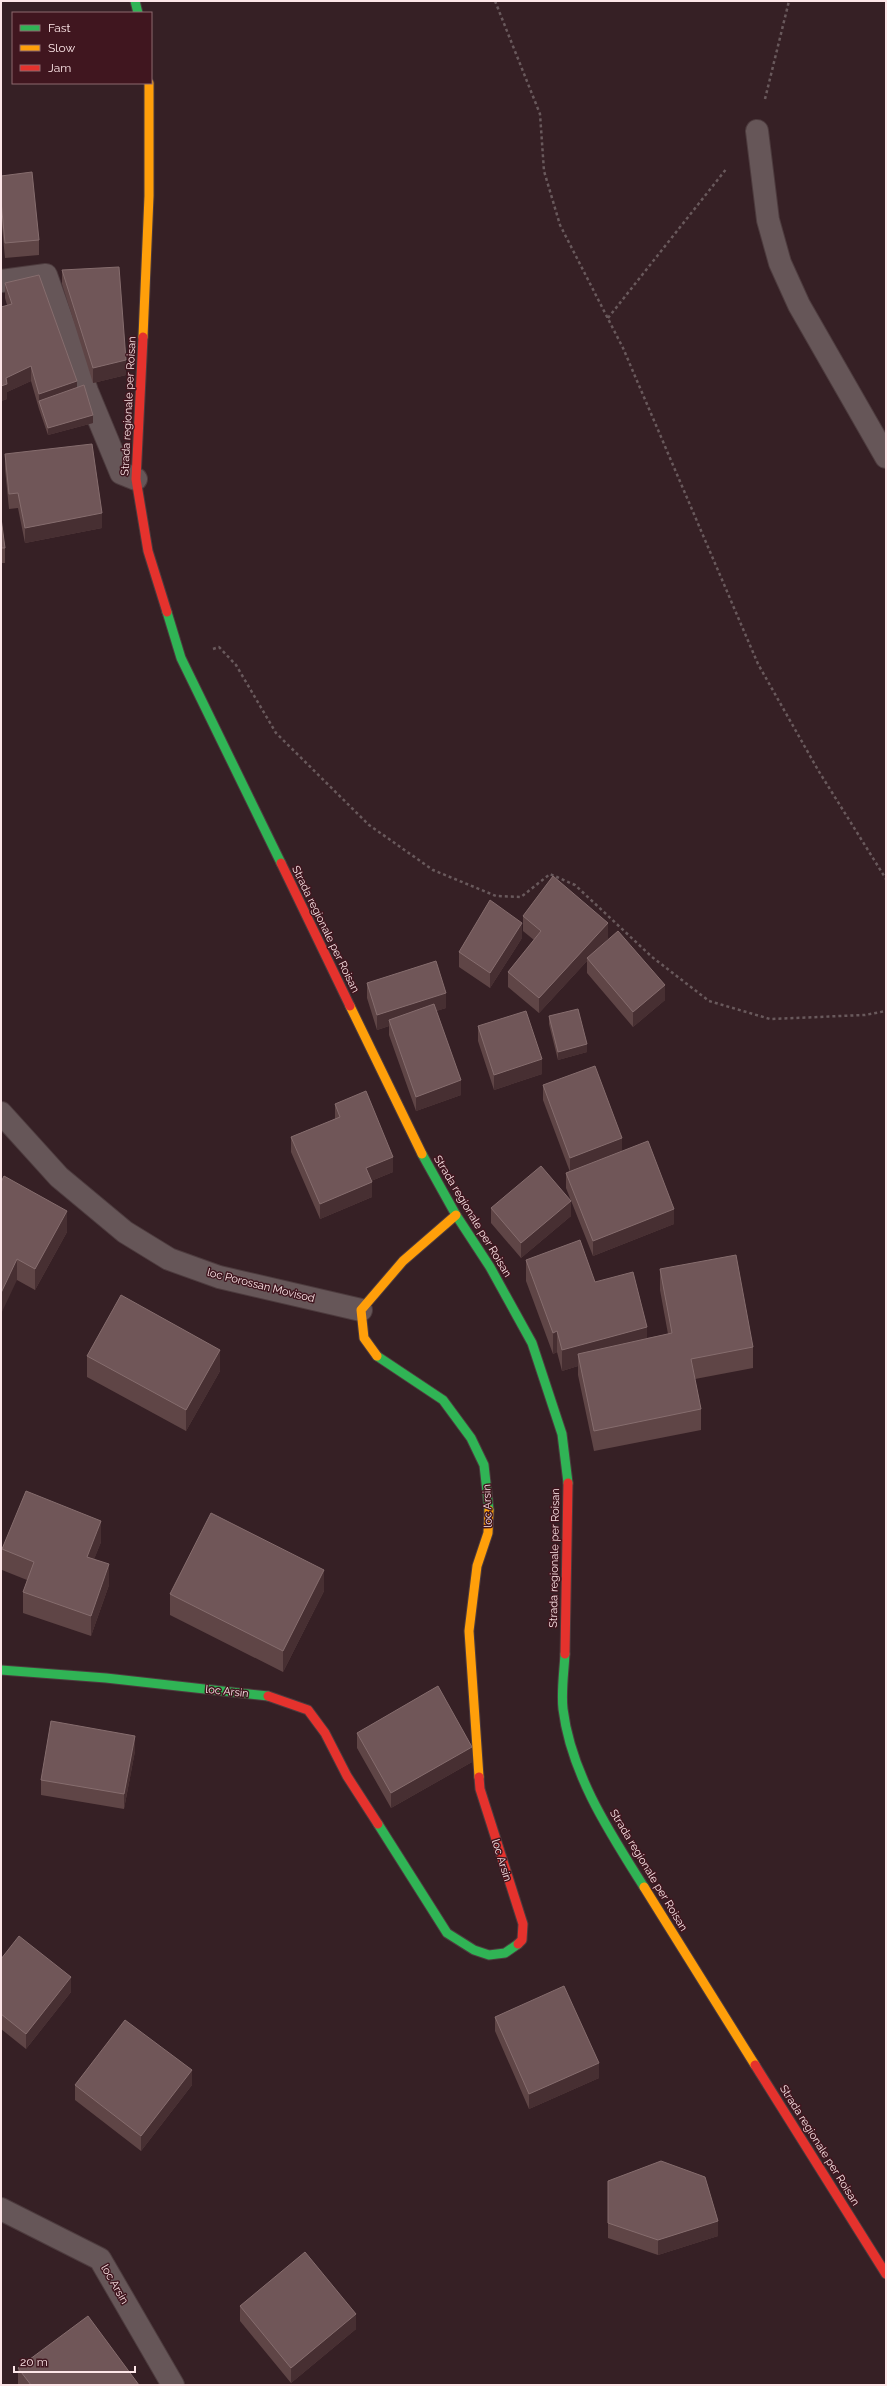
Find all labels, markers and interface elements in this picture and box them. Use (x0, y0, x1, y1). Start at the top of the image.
legend (12, 12, 152, 84)
text: Fast (48, 21, 71, 35)
text: Slow (48, 41, 75, 55)
text: Jam (48, 61, 71, 75)
street label: Strada regionale per Roisan (118, 336, 139, 476)
street label: Strada regionale per Roisan (289, 864, 362, 995)
street label: Strada regionale per Roisan (431, 1153, 514, 1279)
street label: loc Porossan Movisod (206, 1266, 316, 1305)
street label: loc Arsin (480, 1484, 495, 1528)
street label: Strada regionale per Roisan (547, 1488, 562, 1628)
street label: loc Arsin (205, 1683, 249, 1700)
street label: Strada regionale per Roisan (607, 1807, 690, 1933)
street label: loc Arsin (489, 1837, 514, 1883)
street label: Strada regionale per Roisan (777, 2083, 862, 2208)
street label: loc Arsin (98, 2262, 131, 2306)
scale bar (14, 2348, 135, 2374)
text: 20 m (20, 2355, 48, 2369)

